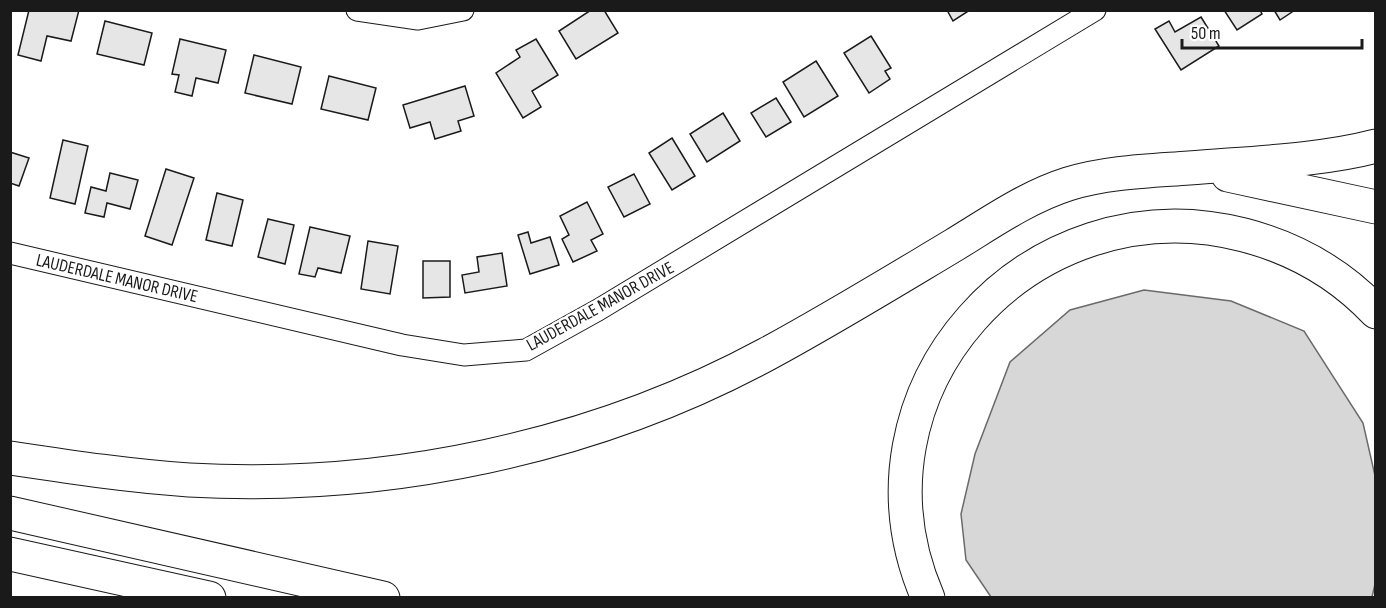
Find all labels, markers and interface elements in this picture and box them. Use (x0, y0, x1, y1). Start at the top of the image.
scale bar (1182, 12, 1362, 50)
text: 50 m (1191, 23, 1221, 44)
street label: LAUDERDALE MANOR DRIVE (34, 250, 200, 307)
street label: LAUDERDALE MANOR DRIVE (523, 257, 678, 356)

